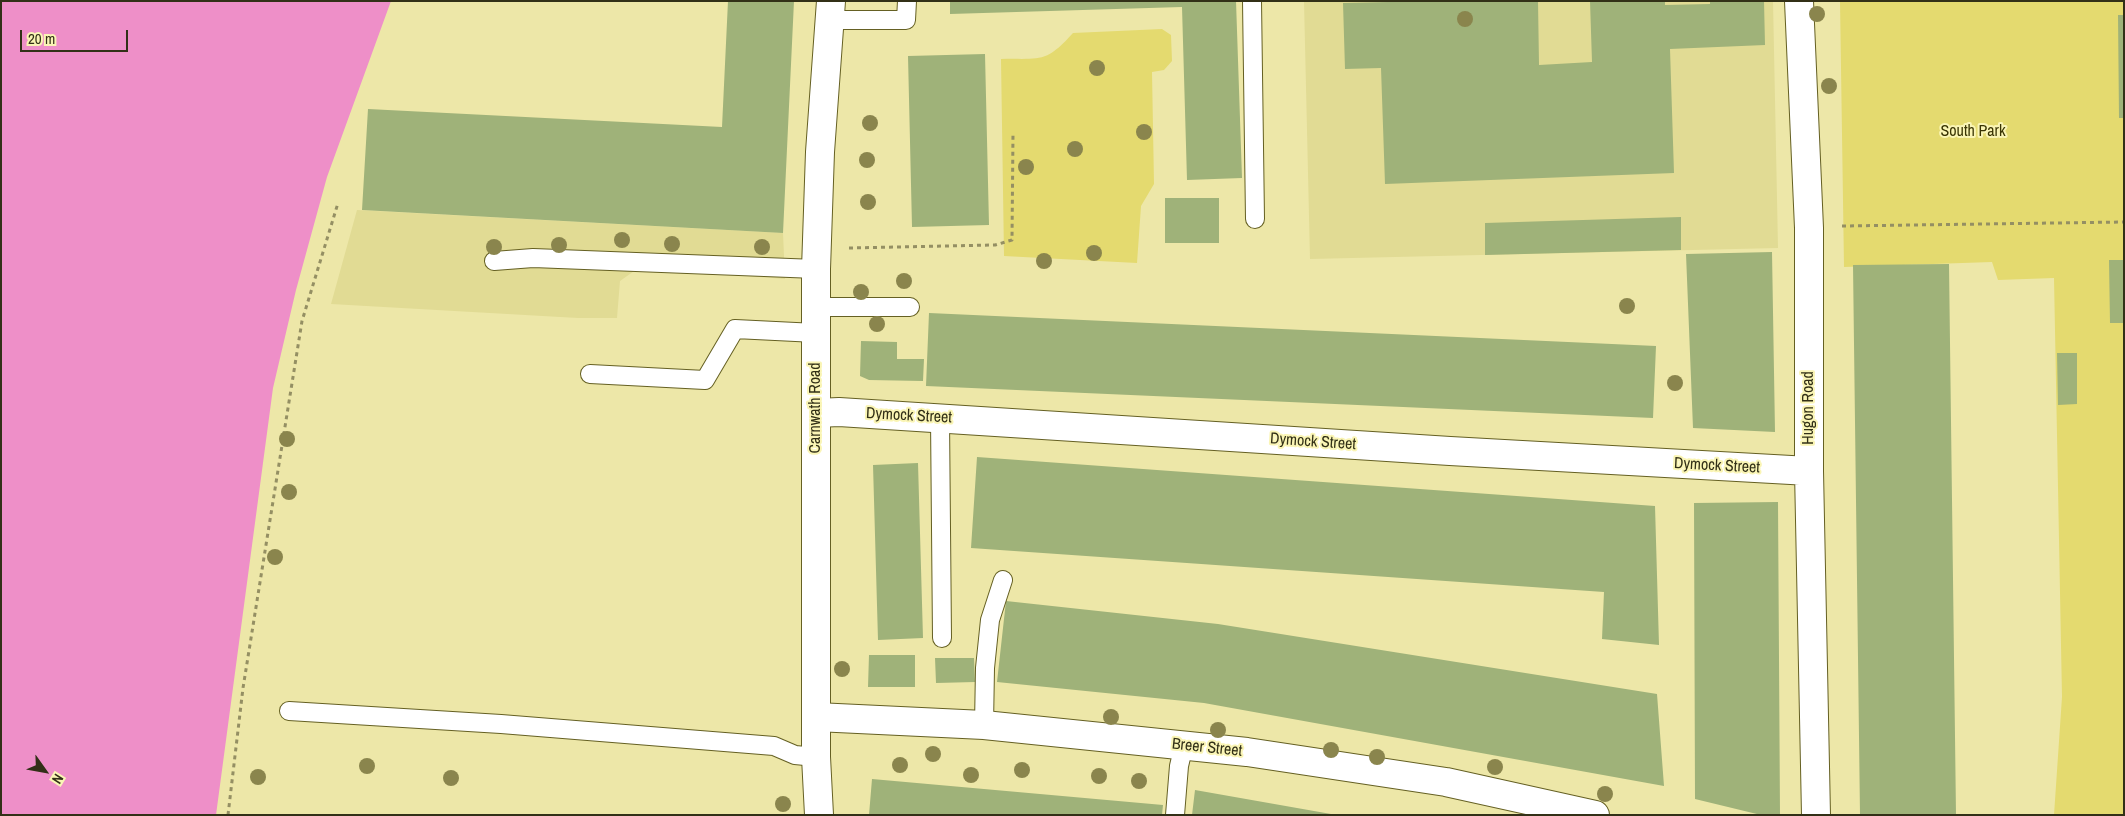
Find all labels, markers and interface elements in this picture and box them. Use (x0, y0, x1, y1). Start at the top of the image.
scale bar (22, 20, 130, 52)
text: 20 m (28, 28, 55, 49)
park label: South Park (1941, 122, 2005, 142)
street label: Carnwath Road (806, 362, 826, 454)
street label: Hugon Road (1799, 371, 1819, 445)
street label: Dymock Street (866, 404, 952, 428)
street label: Dymock Street (1269, 429, 1357, 455)
street label: Dymock Street (1674, 454, 1760, 478)
street label: Breer Street (1171, 735, 1243, 761)
north arrow (20, 746, 70, 796)
text: N (48, 771, 68, 787)

